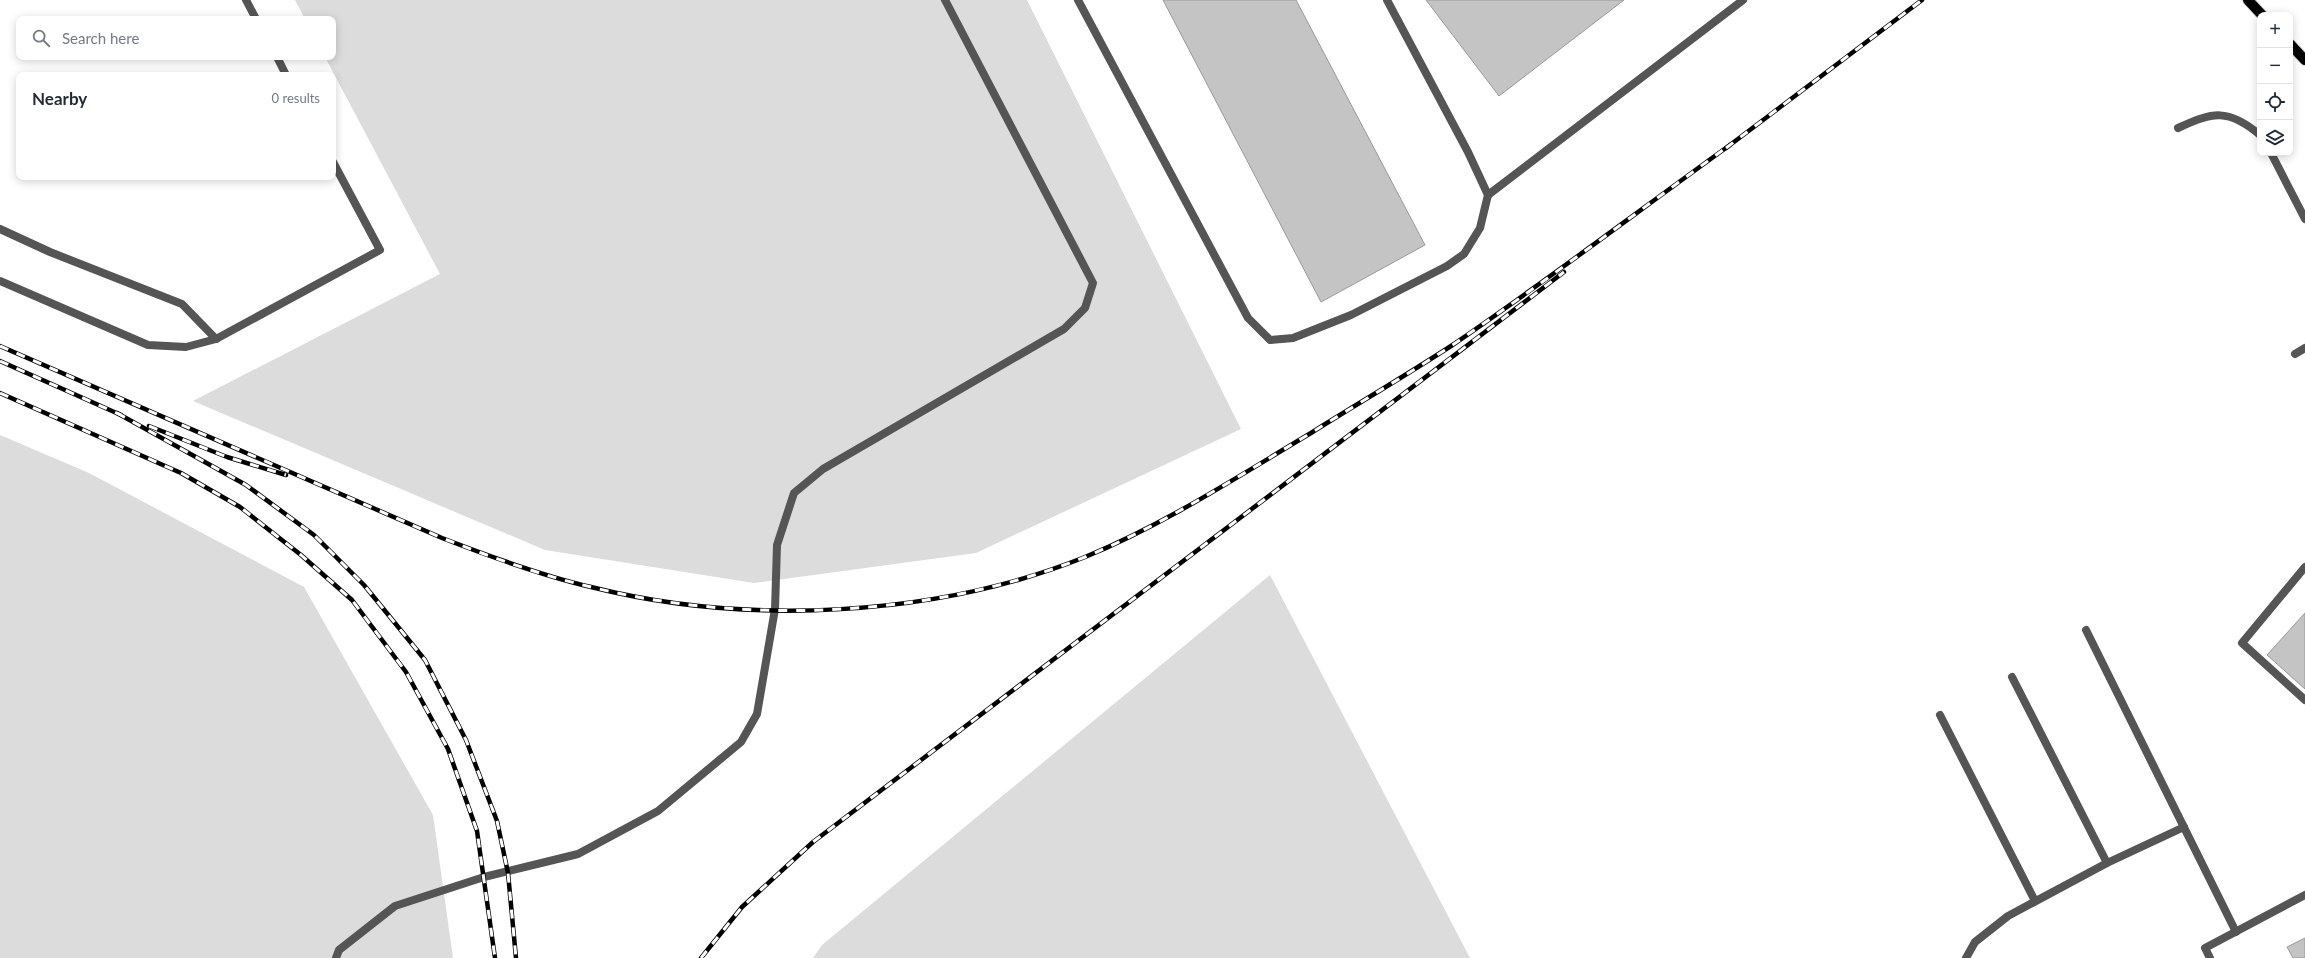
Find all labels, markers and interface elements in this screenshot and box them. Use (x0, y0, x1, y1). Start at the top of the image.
map controls (2257, 12, 2293, 156)
button: + (2257, 12, 2293, 48)
search box (16, 16, 336, 60)
icon: search (30, 27, 52, 49)
text: Search here (62, 29, 139, 47)
button: − (2257, 48, 2293, 84)
button: locate (2257, 84, 2293, 120)
text: Nearby (32, 88, 87, 109)
text: 0 results (272, 90, 320, 106)
button: layers (2257, 120, 2293, 156)

